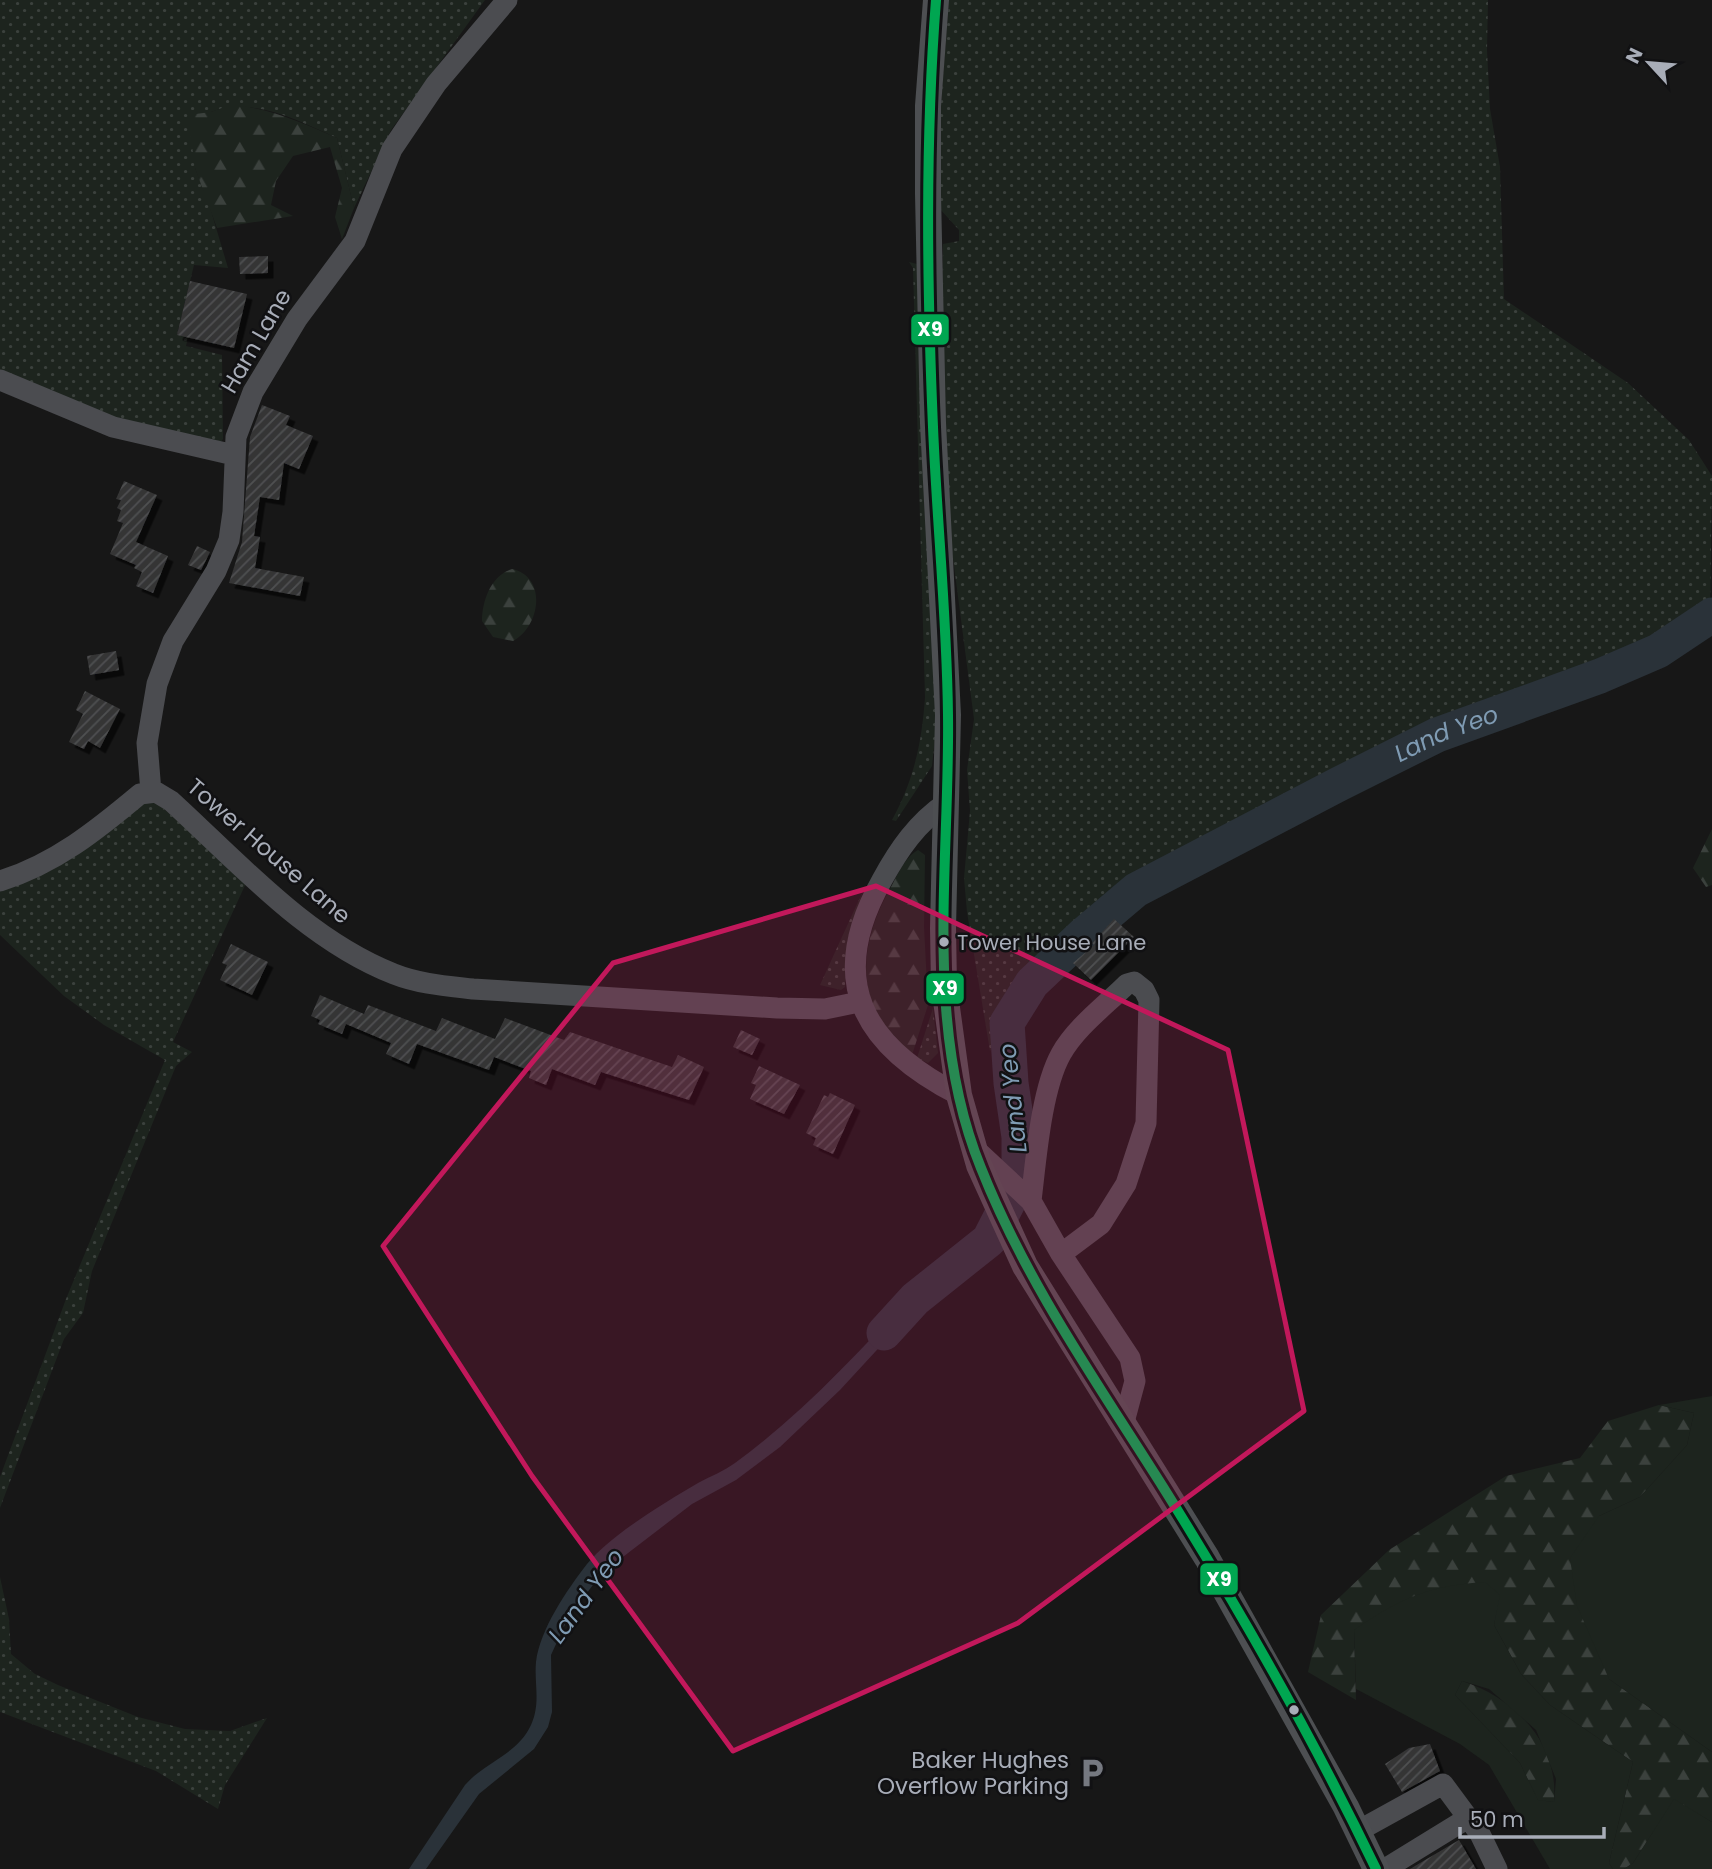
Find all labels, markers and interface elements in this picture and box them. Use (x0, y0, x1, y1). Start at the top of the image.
north arrow (1614, 28, 1684, 98)
text: N (1619, 43, 1649, 68)
street label: Ham Lane (213, 283, 299, 399)
line badge: X9 (910, 313, 950, 346)
text: X9 (917, 316, 943, 343)
water label: Land Yeo (1389, 697, 1503, 770)
street label: Tower House Lane (180, 771, 358, 931)
place label: Tower House Lane (957, 928, 1146, 957)
marker: Tower House Lane (937, 935, 951, 949)
line badge: X9 (925, 972, 965, 1005)
text: X9 (932, 975, 958, 1002)
water label: Land Yeo (990, 1042, 1035, 1154)
water label: Land Yeo (540, 1542, 631, 1650)
line badge: X9 (1199, 1562, 1239, 1596)
text: X9 (1206, 1566, 1232, 1593)
unlabelled marker (1287, 1703, 1301, 1717)
place label: Baker Hughes Overflow Parking (877, 1744, 1069, 1802)
parking icon: Baker Hughes Overflow Parking (1075, 1756, 1109, 1790)
scale bar (1460, 1796, 1604, 1840)
text: 50 m (1470, 1805, 1524, 1834)

